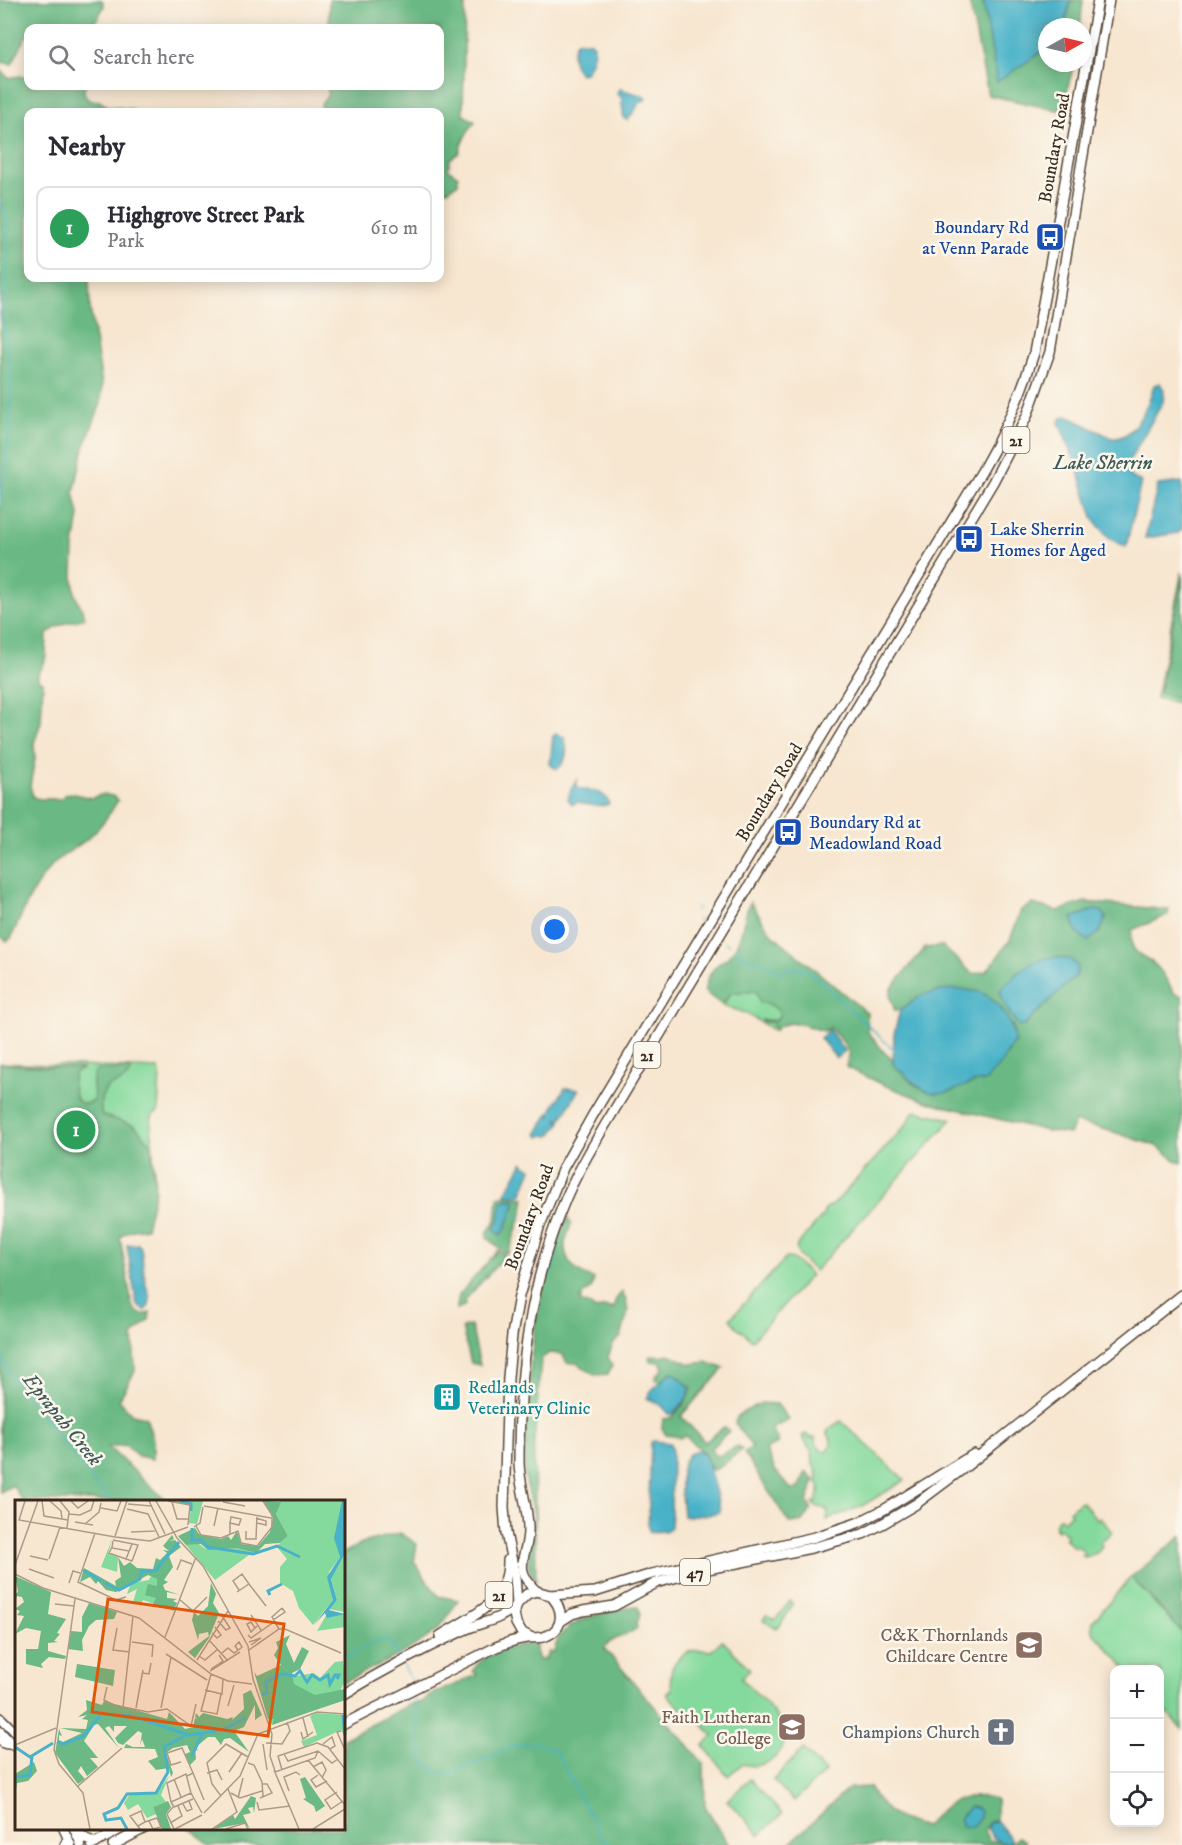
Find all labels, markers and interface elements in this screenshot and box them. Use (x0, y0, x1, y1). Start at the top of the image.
north arrow (1038, 18, 1092, 72)
search box (24, 24, 444, 90)
icon: search (45, 41, 78, 74)
text: Search here (93, 44, 195, 71)
street label: Boundary Road (1034, 92, 1075, 205)
text: Nearby (48, 131, 125, 164)
text: Highgrove Street Park (107, 202, 304, 229)
text: 1 (66, 216, 73, 241)
text: 610 m (370, 216, 418, 241)
place label: Boundary Rd at Venn Parade (922, 217, 1029, 260)
bus stop icon: Boundary Rd at Venn Parade (1034, 221, 1066, 253)
text: Park (107, 229, 144, 254)
road number: 21 (1002, 427, 1030, 453)
water label: Lake Sherrin (1053, 451, 1153, 476)
place label: Lake Sherrin Homes for Aged (990, 519, 1106, 562)
bus stop icon: Lake Sherrin Homes for Aged (953, 523, 985, 555)
street label: Boundary Road (732, 739, 808, 846)
place label: Boundary Rd at Meadowland Road (809, 812, 942, 855)
bus stop icon: Boundary Rd at Meadowland Road (772, 816, 804, 848)
your location (540, 915, 569, 944)
road number: 21 (634, 1042, 660, 1068)
pin: 1 (56, 1108, 96, 1152)
street label: Boundary Road (501, 1161, 559, 1273)
water label: Eprapah Creek (16, 1368, 107, 1472)
place label: Redlands Veterinary Clinic (467, 1377, 591, 1420)
building icon: Redlands Veterinary Clinic (431, 1381, 463, 1413)
inset map (15, 1500, 345, 1830)
road number: 47 (680, 1559, 710, 1585)
road number: 21 (486, 1582, 512, 1608)
place label: C&K Thornlands Childcare Centre (880, 1625, 1008, 1668)
school or university icon: C&K Thornlands Childcare Centre (1013, 1629, 1045, 1661)
map controls (1110, 1665, 1164, 1827)
button: + (1110, 1665, 1164, 1719)
place label: Faith Lutheran College (661, 1707, 772, 1750)
school or university icon: Faith Lutheran College (776, 1711, 808, 1743)
church icon: Champions Church (985, 1716, 1017, 1748)
button: − (1110, 1719, 1164, 1773)
place label: Champions Church (842, 1722, 981, 1744)
button: locate (1110, 1773, 1164, 1827)

